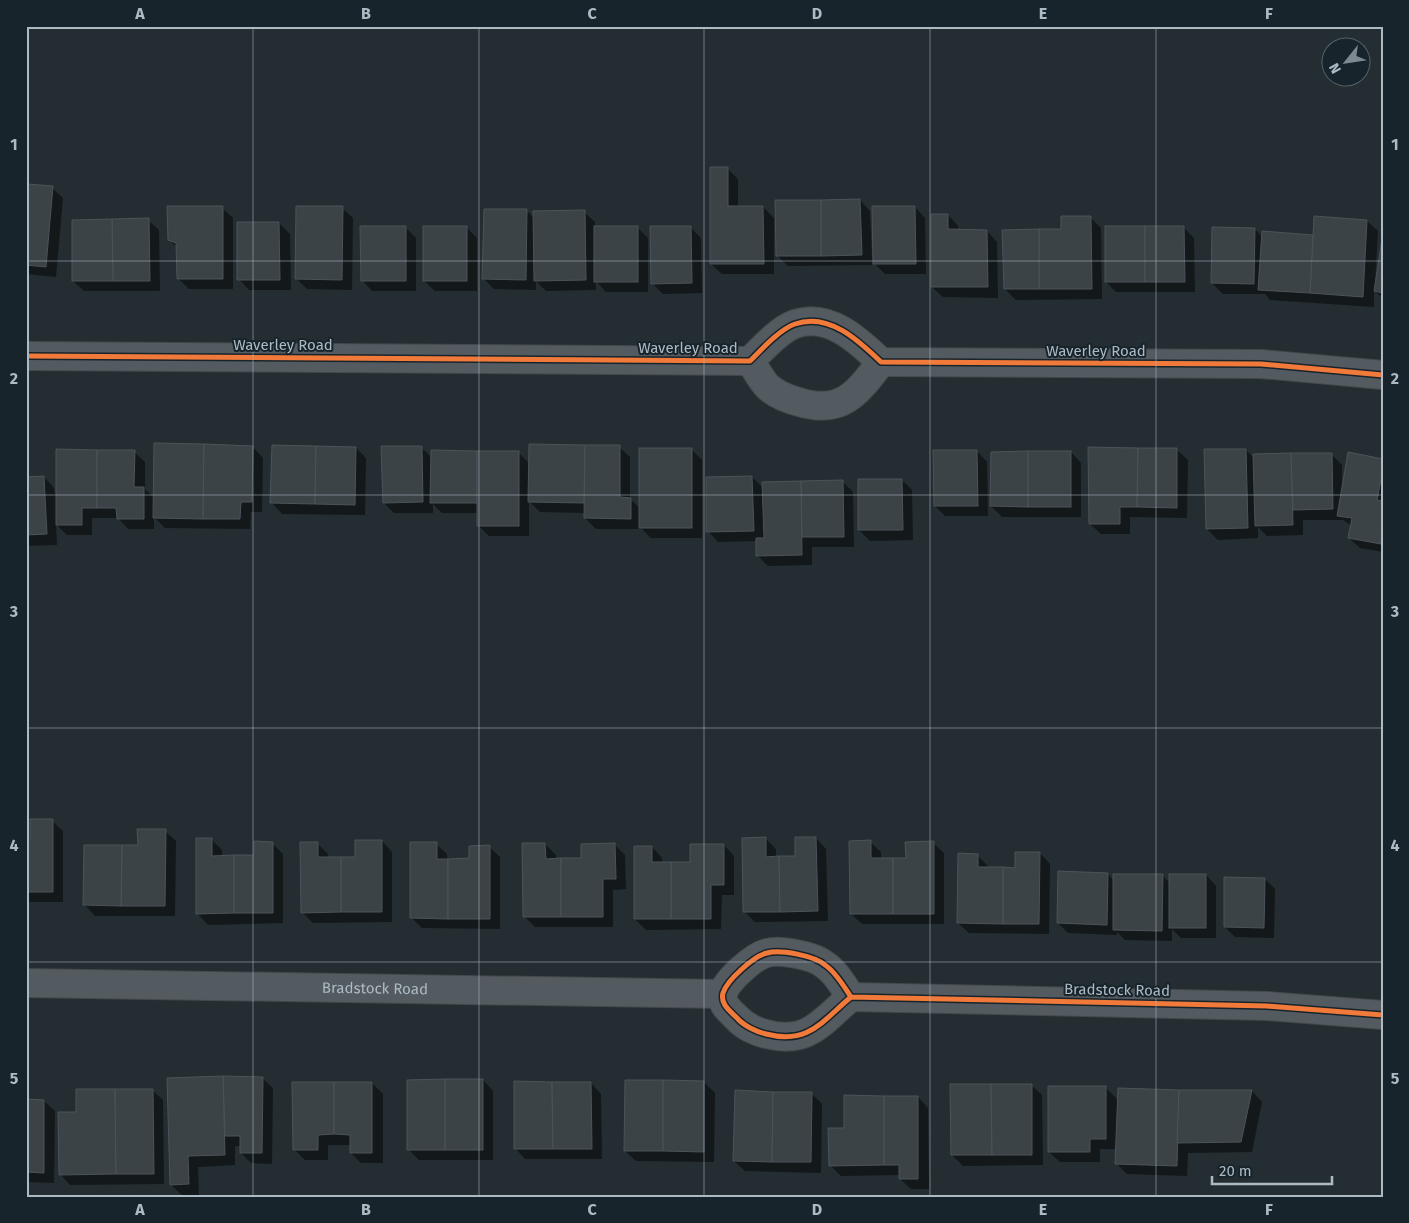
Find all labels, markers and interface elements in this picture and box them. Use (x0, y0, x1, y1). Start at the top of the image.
text: A (134, 4, 145, 23)
text: B (361, 4, 371, 23)
text: C (587, 4, 597, 23)
text: D (812, 4, 822, 23)
text: E (1039, 4, 1047, 23)
text: F (1265, 4, 1273, 23)
north arrow (1322, 38, 1372, 88)
text: N (1325, 60, 1345, 77)
text: 1 (10, 135, 18, 154)
text: 1 (1391, 135, 1399, 154)
street label: Waverley Road (233, 336, 333, 354)
street label: Waverley Road (638, 339, 738, 357)
street label: Waverley Road (1046, 342, 1146, 360)
text: 2 (10, 369, 18, 388)
text: 2 (1391, 369, 1399, 388)
text: 3 (9, 602, 18, 621)
text: 3 (1390, 602, 1399, 621)
text: 4 (9, 836, 19, 855)
text: 4 (1390, 836, 1400, 855)
street label: Bradstock Road (322, 979, 428, 998)
street label: Bradstock Road (1064, 980, 1170, 1000)
text: 5 (10, 1069, 19, 1088)
text: 5 (1391, 1069, 1400, 1088)
scale bar (1212, 1153, 1332, 1185)
text: 20 m (1219, 1162, 1252, 1180)
text: A (134, 1200, 145, 1219)
text: B (361, 1200, 371, 1219)
text: C (587, 1200, 597, 1219)
text: D (812, 1200, 822, 1219)
text: E (1039, 1200, 1047, 1219)
text: F (1265, 1200, 1273, 1219)

